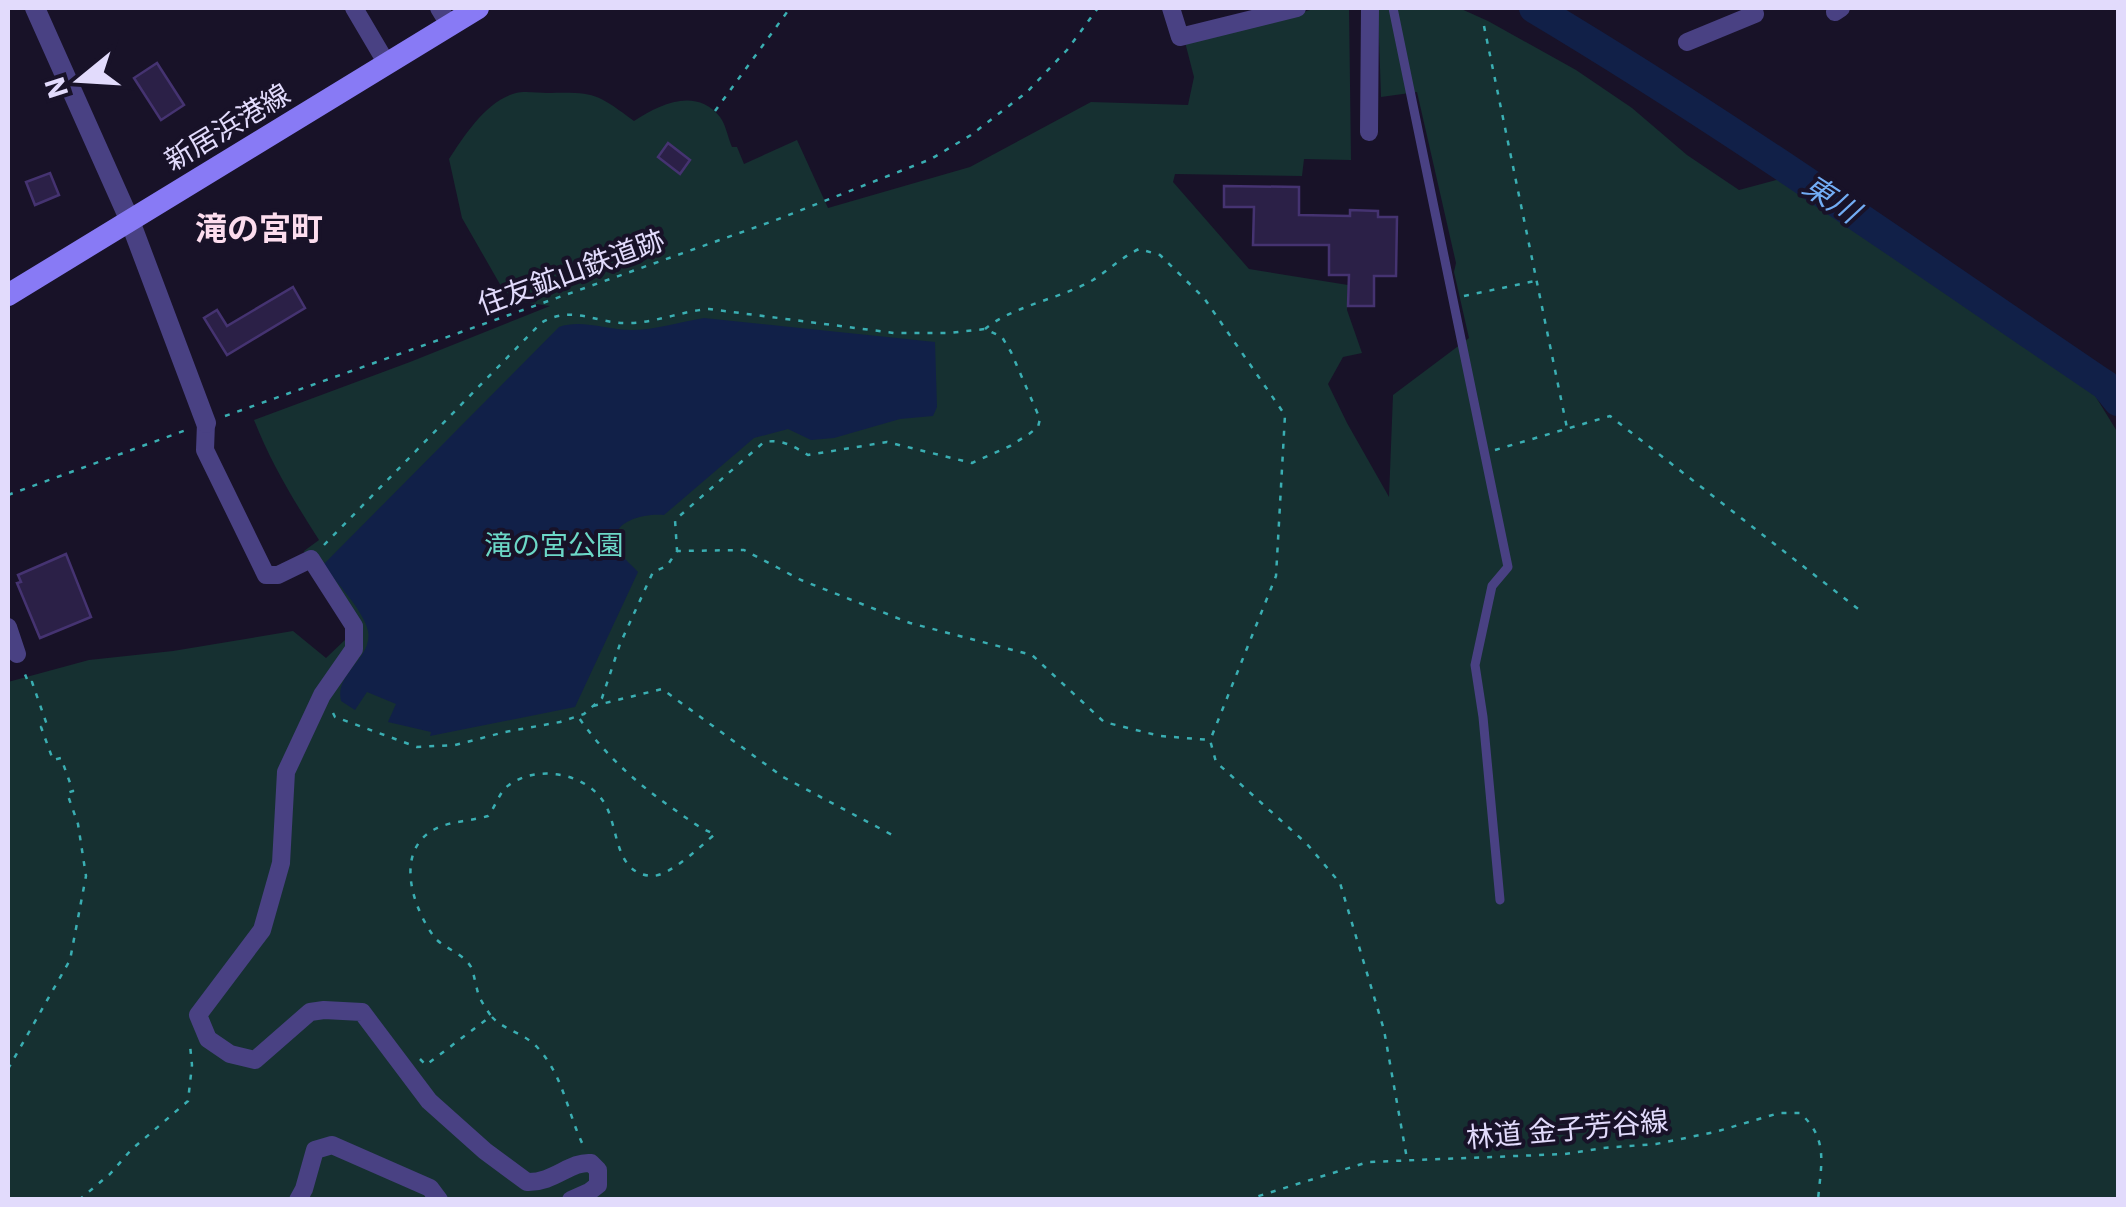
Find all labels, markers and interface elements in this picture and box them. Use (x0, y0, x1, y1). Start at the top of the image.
north arrow (30, 30, 130, 130)
text: N (35, 73, 76, 103)
street label: 新居浜港線 (157, 75, 296, 178)
water label: 東川 (1796, 165, 1870, 232)
district label: 滝の宮町 (195, 207, 323, 249)
street label: 住友鉱山鉄道跡 (472, 221, 669, 322)
park label: 滝の宮公園 (484, 526, 624, 563)
street label: 林道 金子芳谷線 (1464, 1101, 1669, 1156)

